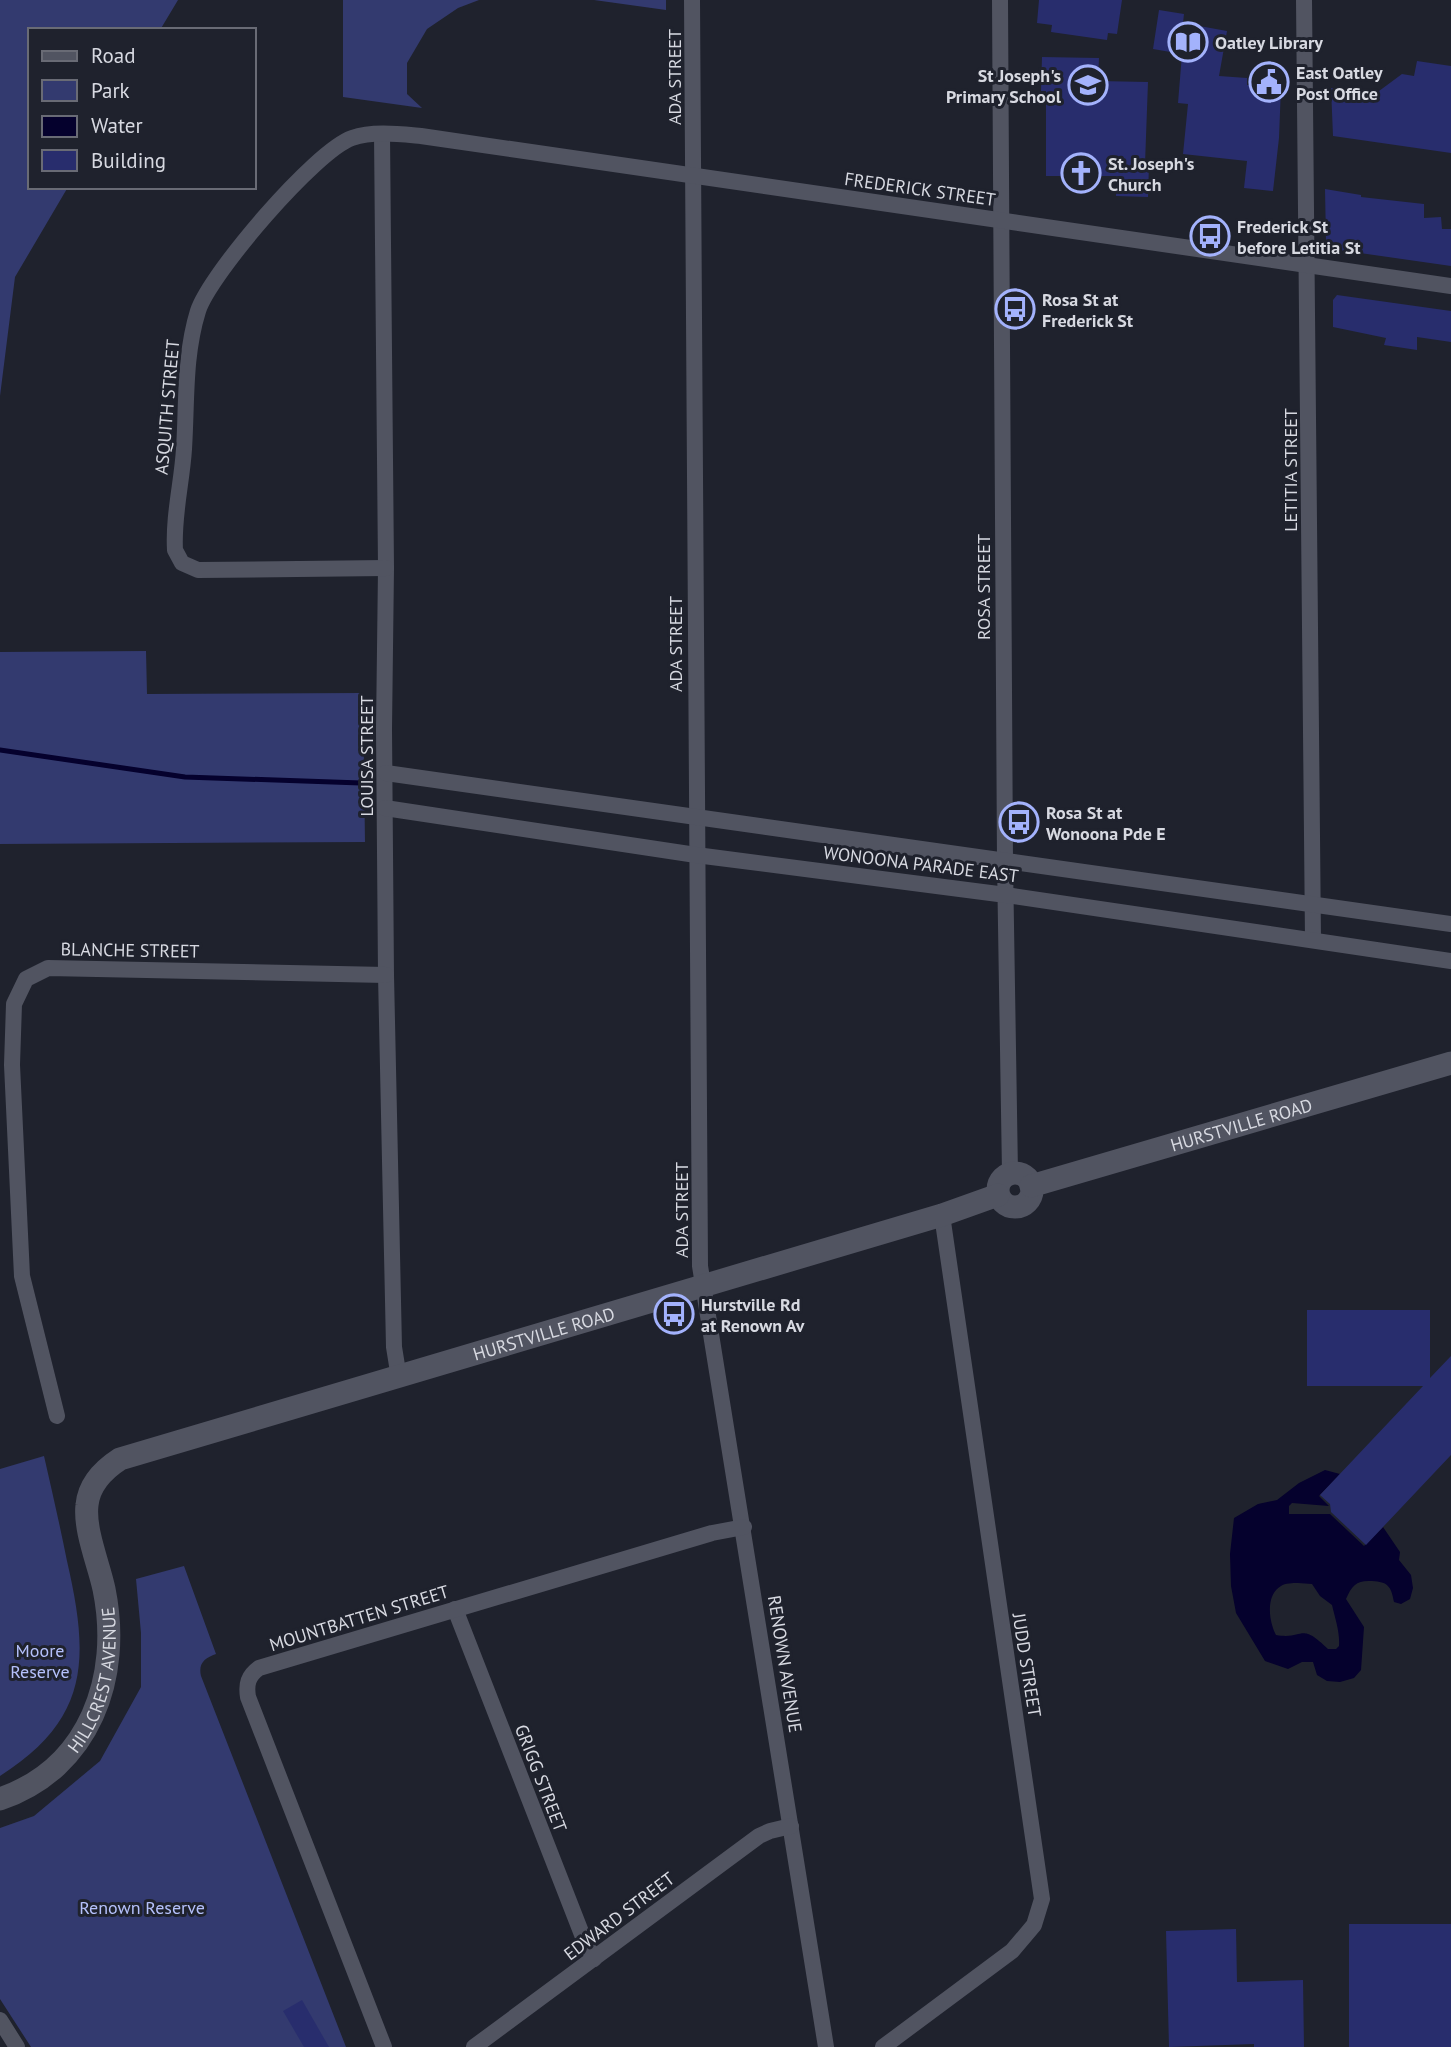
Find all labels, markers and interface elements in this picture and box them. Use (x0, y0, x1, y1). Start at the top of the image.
library icon: Oatley Library (1167, 21, 1209, 63)
legend (28, 28, 256, 189)
street label: ADA STREET (663, 29, 686, 125)
place label: Oatley Library (1215, 31, 1323, 54)
text: Road (91, 42, 135, 69)
public building icon: East Oatley Post Office (1248, 61, 1290, 103)
place label: East Oatley Post Office (1296, 61, 1383, 105)
place label: St Joseph's Primary School (946, 64, 1062, 108)
school or university icon: St Joseph's Primary School (1067, 64, 1109, 106)
text: Park (91, 77, 130, 104)
text: Water (91, 112, 143, 139)
text: Building (91, 147, 166, 174)
church icon: St. Joseph's Church (1060, 152, 1102, 194)
place label: St. Joseph's Church (1108, 152, 1195, 196)
street label: FREDERICK STREET (843, 167, 997, 211)
bus stop icon: Frederick St before Letitia St (1189, 215, 1231, 257)
place label: Frederick St before Letitia St (1237, 215, 1361, 259)
bus stop icon: Rosa St at Frederick St (994, 288, 1036, 330)
place label: Rosa St at Frederick St (1042, 288, 1134, 332)
street label: ASQUITH STREET (150, 338, 184, 476)
street label: LETITIA STREET (1279, 408, 1302, 532)
street label: ROSA STREET (972, 534, 995, 640)
street label: ADA STREET (664, 596, 687, 692)
street label: LOUISA STREET (355, 695, 378, 817)
bus stop icon: Rosa St at Wonoona Pde E (998, 801, 1040, 843)
place label: Rosa St at Wonoona Pde E (1046, 801, 1166, 845)
street label: WONOONA PARADE EAST (822, 841, 1020, 887)
street label: BLANCHE STREET (60, 937, 200, 963)
street label: HURSTVILLE ROAD (1167, 1093, 1315, 1156)
street label: ADA STREET (670, 1162, 693, 1258)
bus stop icon: Hurstville Rd at Renown Av (653, 1293, 695, 1335)
place label: Hurstville Rd at Renown Av (701, 1293, 805, 1337)
street label: HURSTVILLE ROAD (470, 1301, 617, 1365)
street label: MOUNTBATTEN STREET (266, 1580, 452, 1656)
street label: RENOWN AVENUE (763, 1594, 807, 1734)
street label: HILLCREST AVENUE (62, 1606, 120, 1757)
street label: JUDD STREET (1007, 1610, 1047, 1719)
park label: Moore Reserve (10, 1639, 70, 1683)
street label: GRIGG STREET (510, 1721, 572, 1835)
street label: EDWARD STREET (559, 1867, 679, 1965)
park label: Renown Reserve (79, 1896, 205, 1919)

